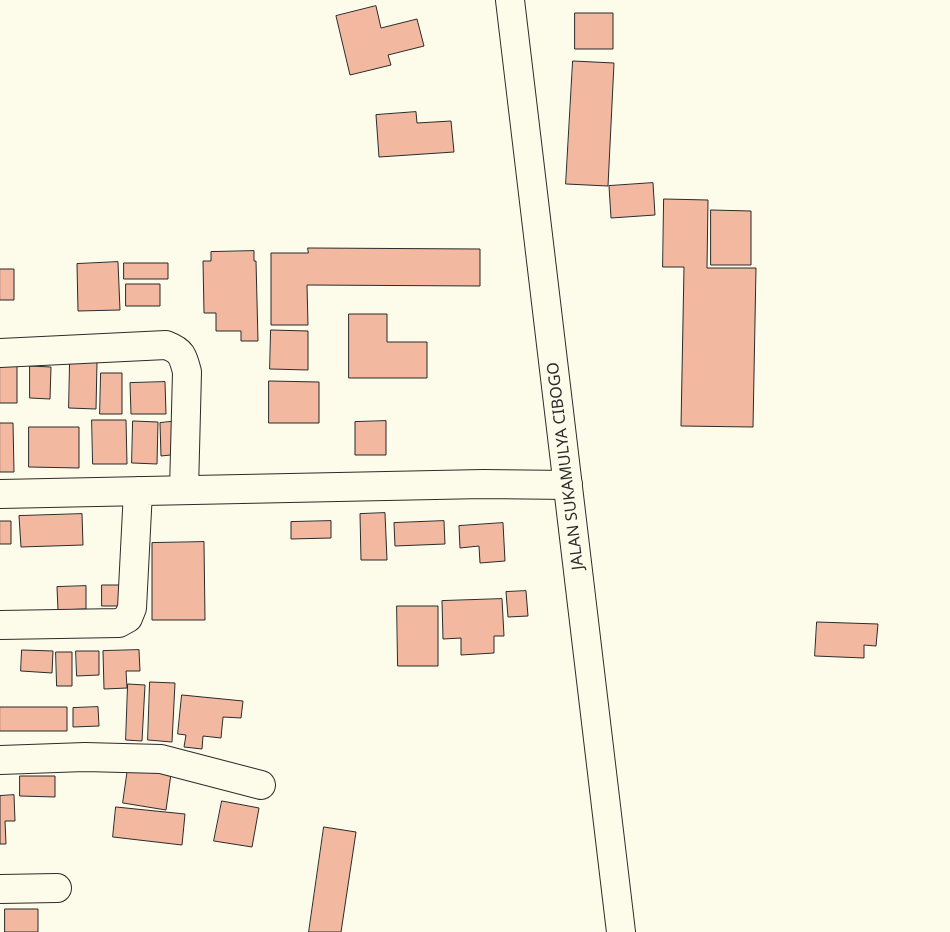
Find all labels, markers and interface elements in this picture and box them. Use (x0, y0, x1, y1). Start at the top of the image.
street label: JALAN SUKAMULYA CIBOGO (544, 361, 588, 571)

